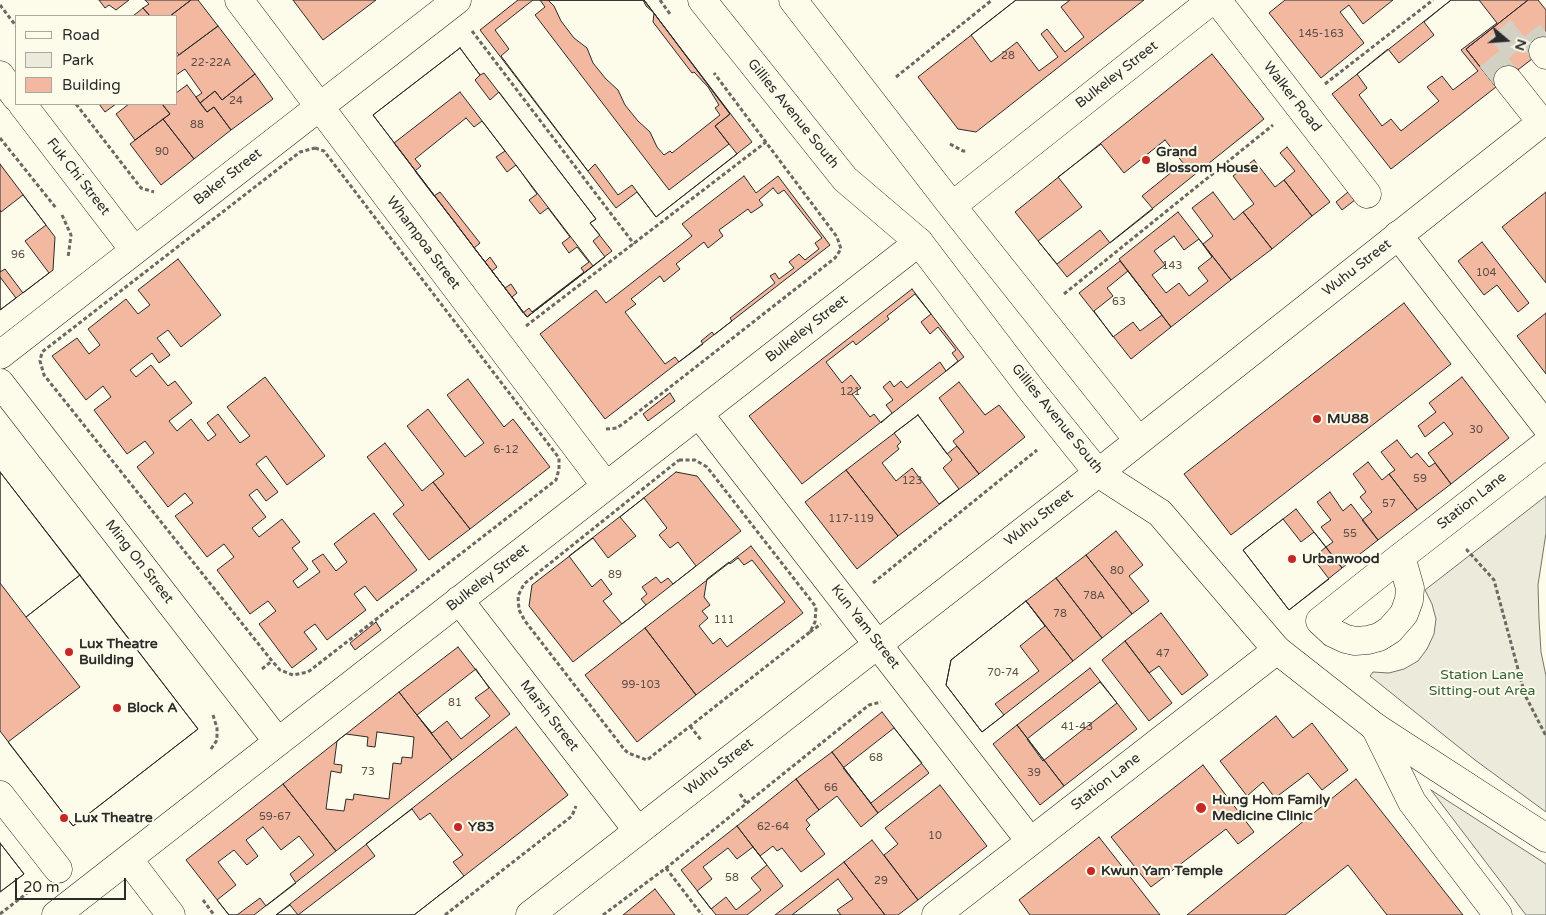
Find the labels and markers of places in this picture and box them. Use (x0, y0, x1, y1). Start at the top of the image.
place label: Grand Blossom House (1156, 144, 1258, 176)
marker: Grand Blossom House (1140, 154, 1152, 166)
place label: MU88 (1327, 411, 1369, 427)
marker: MU88 (1311, 413, 1323, 425)
place label: Urbanwood (1302, 551, 1380, 567)
marker: Urbanwood (1286, 553, 1298, 565)
place label: Lux Theatre Building (79, 636, 158, 669)
marker: Lux Theatre Building (63, 646, 75, 658)
place label: Block A (127, 700, 178, 716)
marker: Block A (111, 702, 123, 714)
place label: Hung Hom Family Medicine Clinic (1212, 792, 1330, 824)
marker: Hung Hom Family Medicine Clinic (1194, 801, 1208, 815)
place label: Lux Theatre (74, 810, 153, 826)
marker: Lux Theatre (58, 812, 70, 824)
place label: Y83 (468, 819, 495, 835)
marker: Y83 (452, 821, 464, 833)
place label: Kwun Yam Temple (1101, 863, 1223, 879)
marker: Kwun Yam Temple (1085, 865, 1097, 877)

